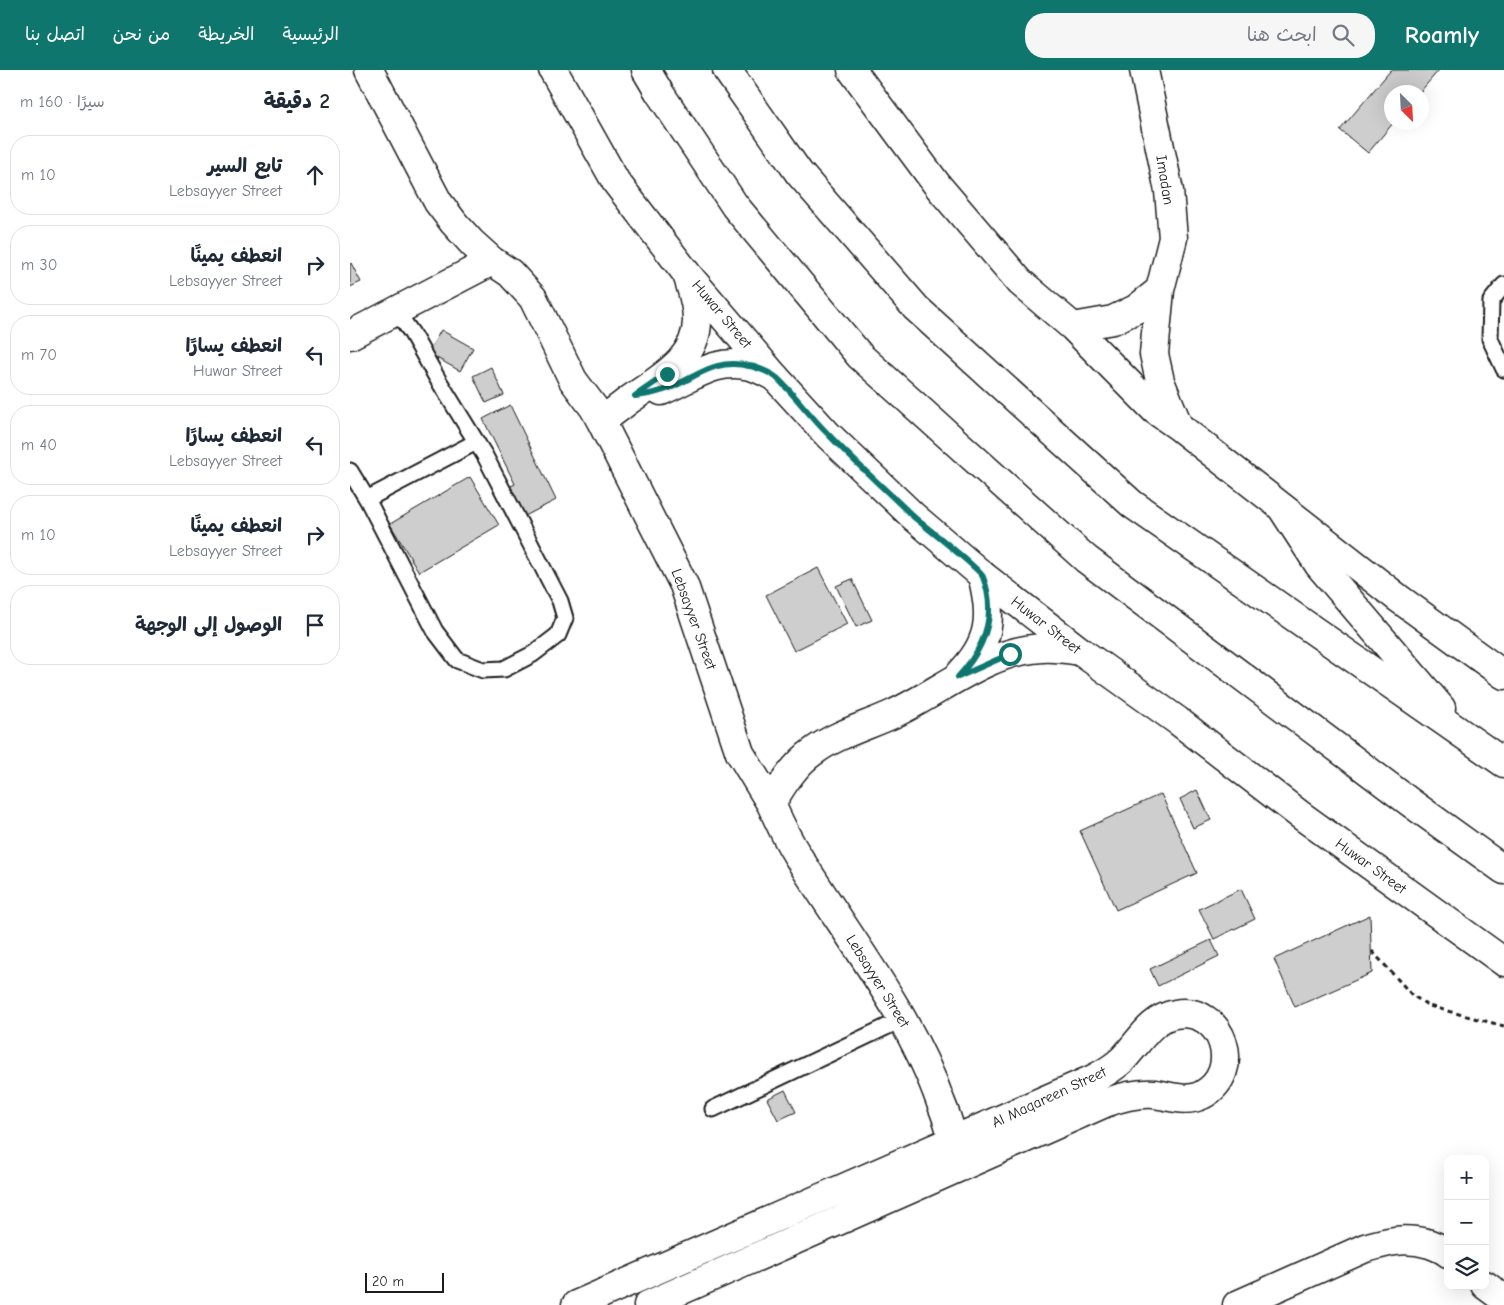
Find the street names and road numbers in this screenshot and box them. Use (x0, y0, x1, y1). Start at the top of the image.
street label: Imadan (1152, 154, 1178, 206)
street label: Huwar Street (688, 276, 756, 352)
street label: Lebsayyer Street (667, 566, 721, 672)
street label: Huwar Street (1008, 592, 1085, 658)
street label: Huwar Street (1332, 834, 1411, 898)
street label: Lebsayyer Street (842, 931, 914, 1031)
street label: Al Maqareen Street (989, 1062, 1110, 1131)

